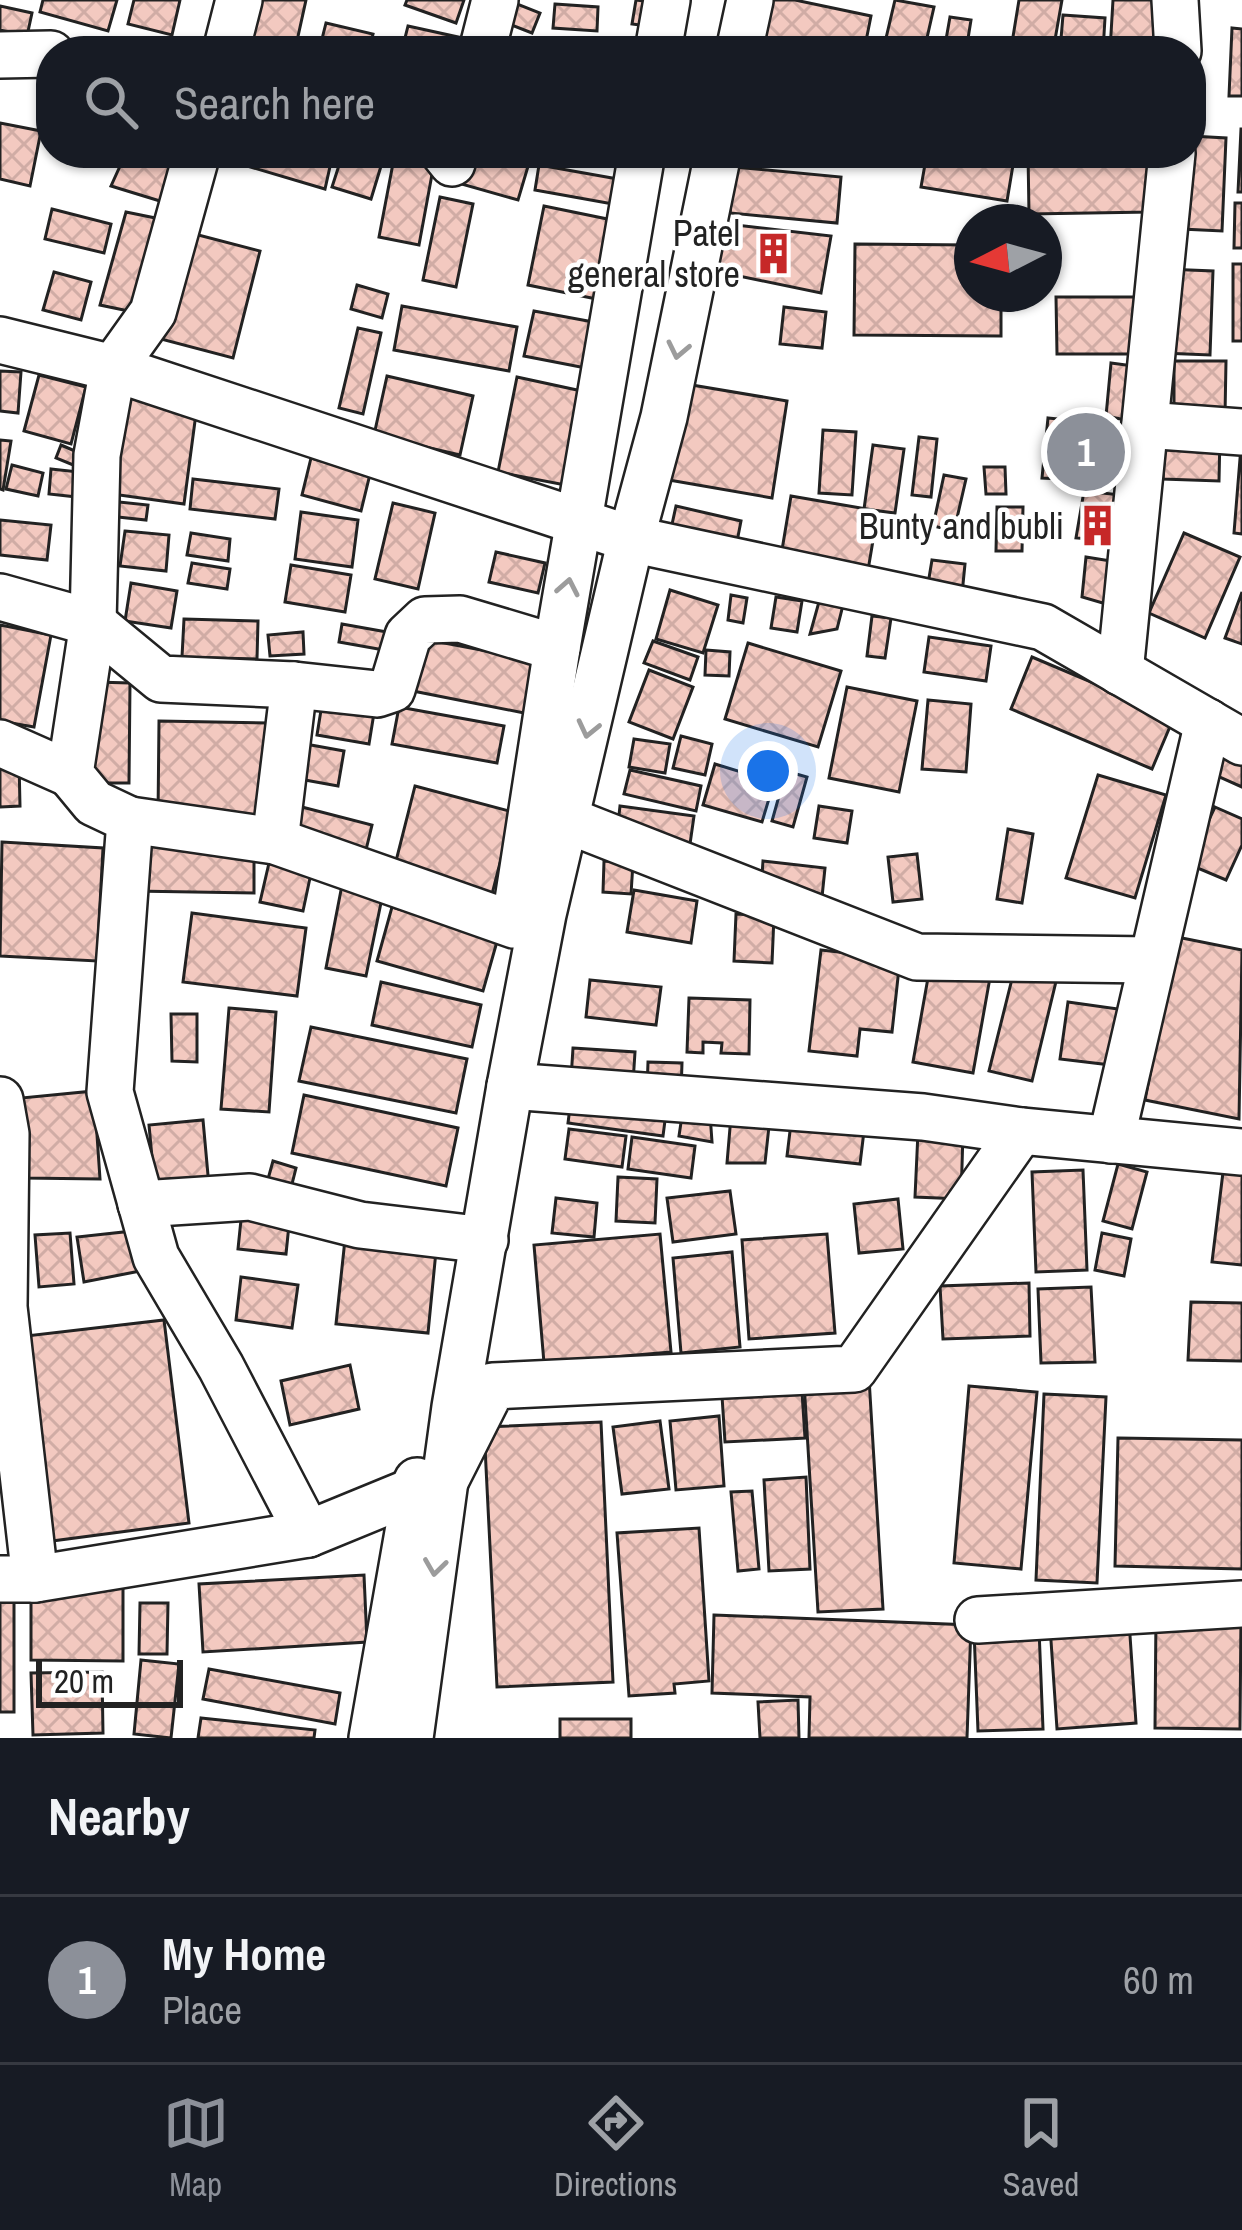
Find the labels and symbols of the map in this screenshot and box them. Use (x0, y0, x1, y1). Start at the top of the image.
north arrow (954, 204, 1062, 312)
place label: Patel general store (568, 209, 740, 298)
building icon: Patel general store (751, 231, 797, 277)
one-way arrow (666, 339, 691, 359)
pin: 1 (1047, 407, 1125, 497)
place label: Bunty and bubli (859, 502, 1064, 550)
building icon: Bunty and bubli (1075, 503, 1121, 549)
one-way arrow (554, 578, 580, 598)
one-way arrow (577, 719, 602, 739)
your location (738, 741, 798, 801)
one-way arrow (423, 1557, 449, 1577)
scale bar (36, 1654, 183, 1707)

